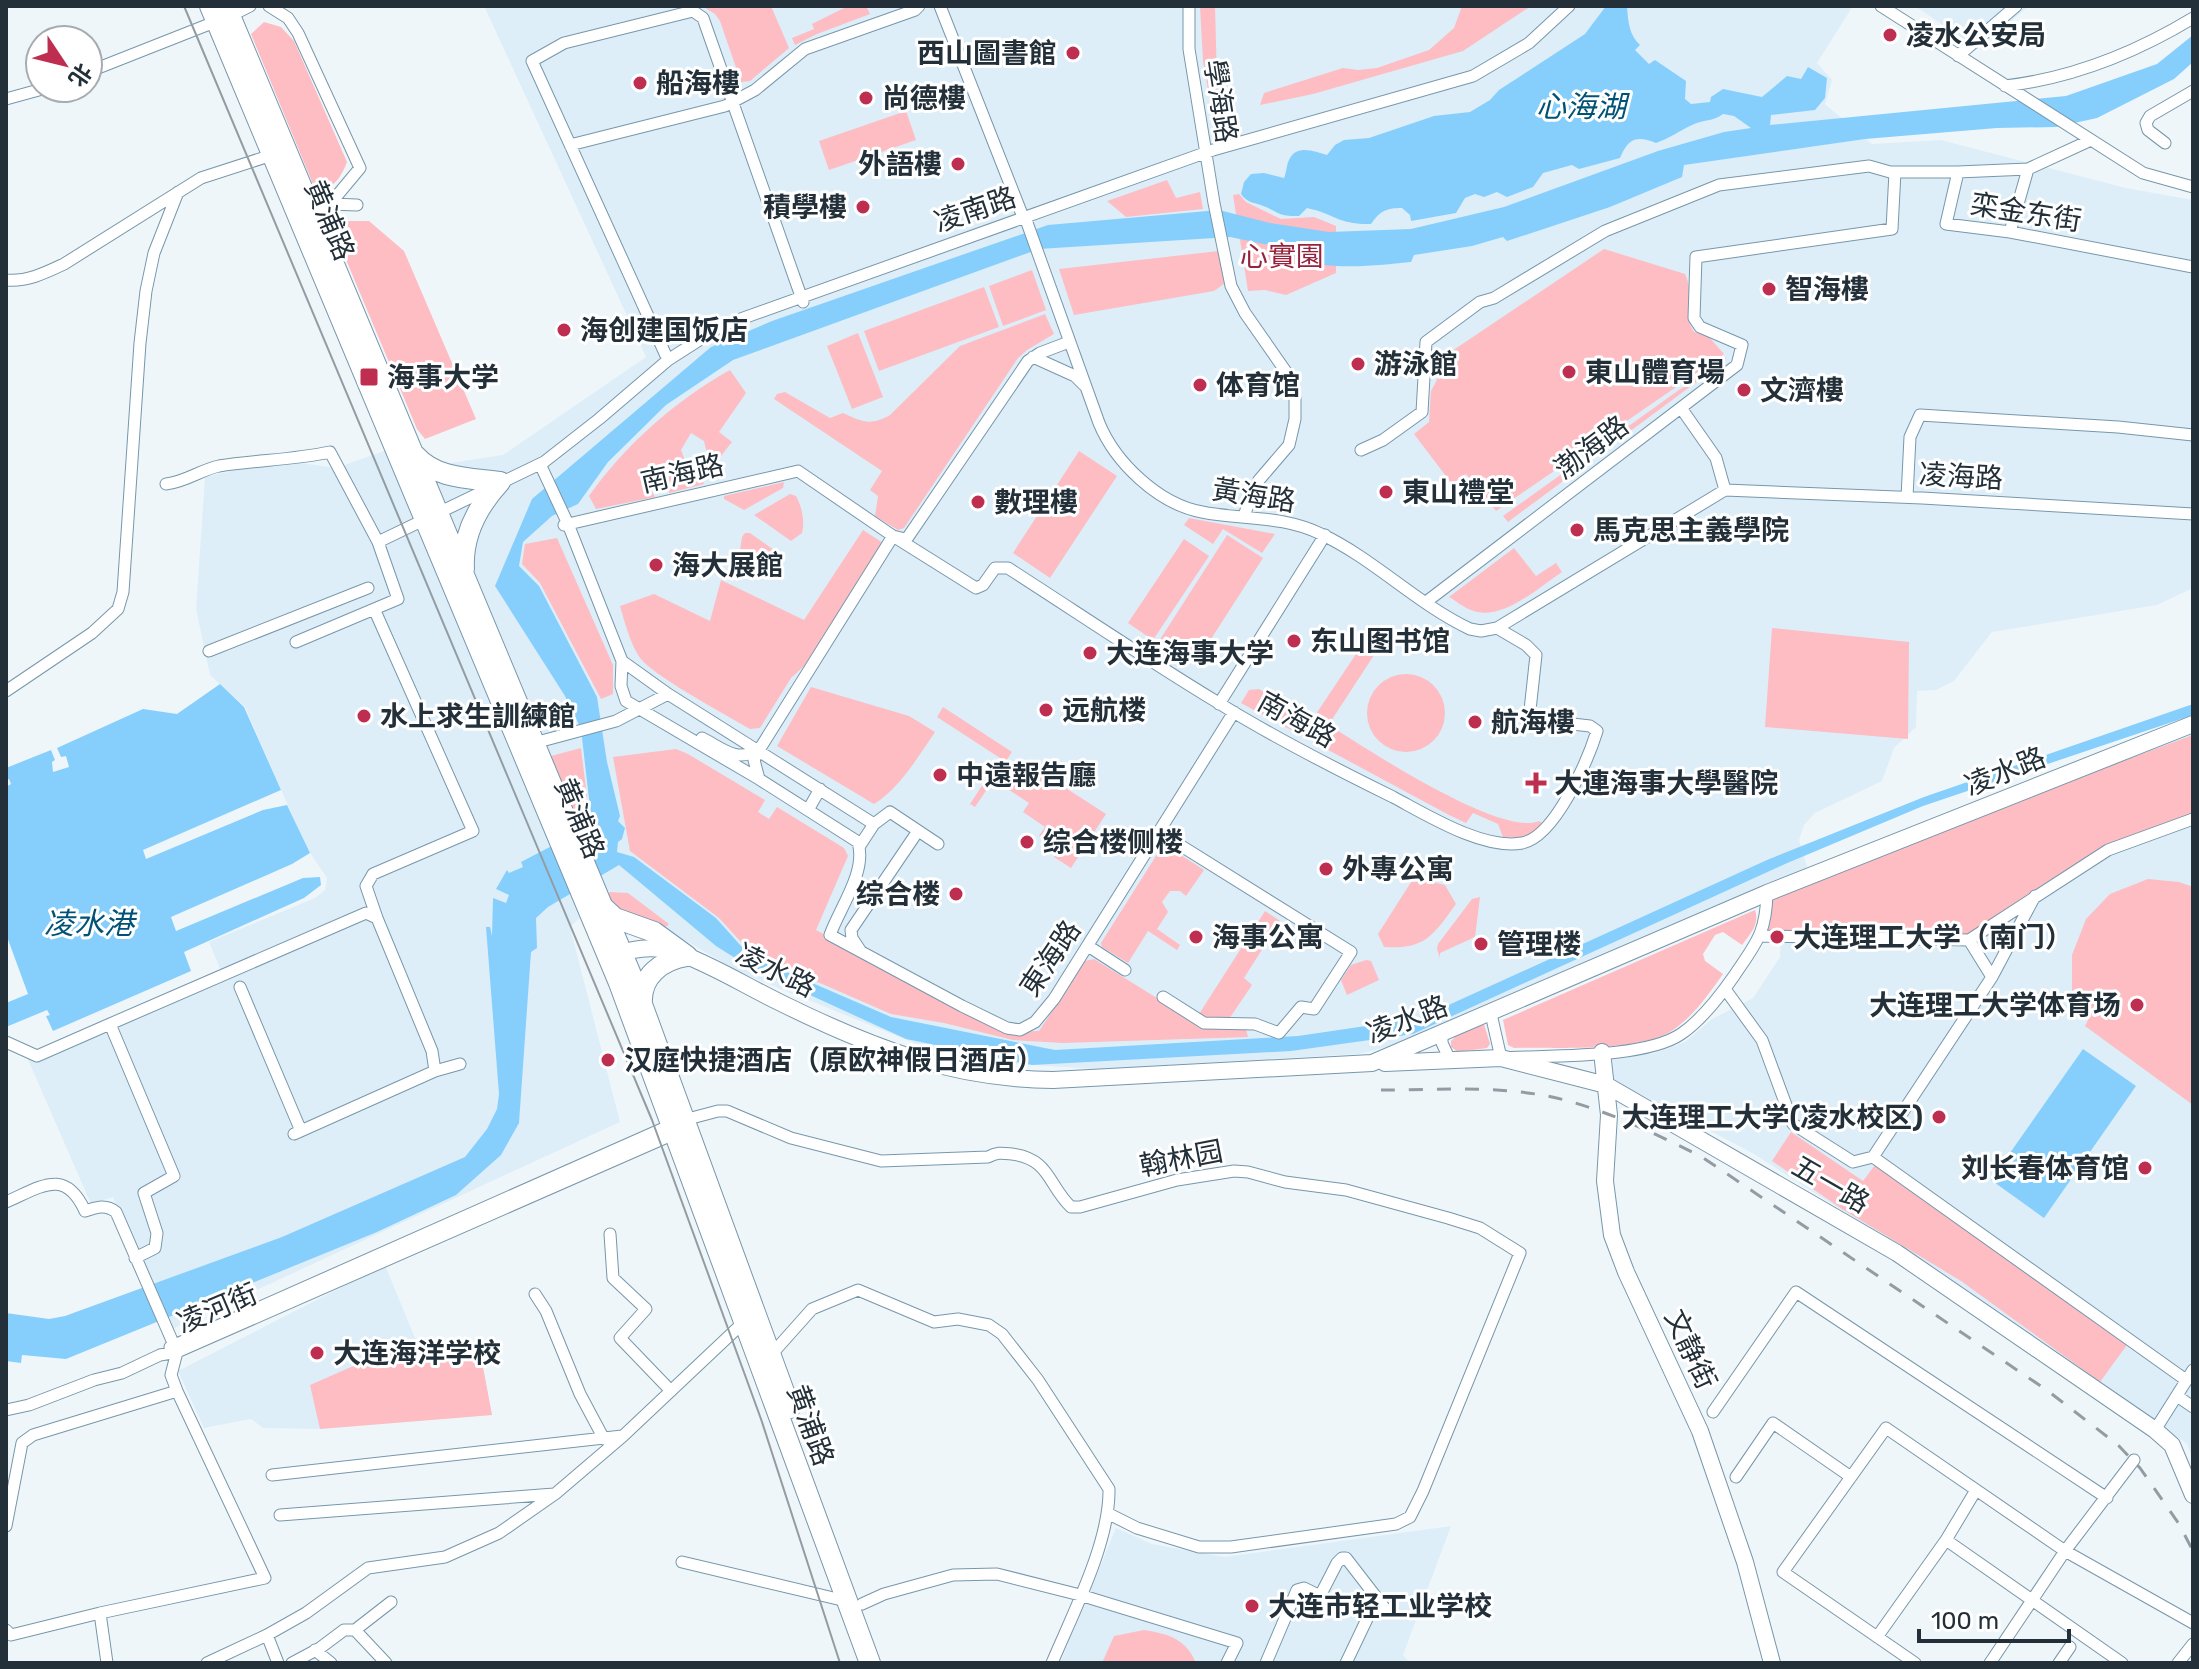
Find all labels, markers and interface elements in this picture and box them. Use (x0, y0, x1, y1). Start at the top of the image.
place label: 凌水公安局 (1906, 19, 2046, 52)
north arrow (24, 24, 104, 104)
marker: 凌水公安局 (1881, 26, 1899, 44)
place label: 西山圖書館 (917, 37, 1057, 70)
marker: 西山圖書館 (1064, 44, 1082, 62)
street label: 學海路 (1198, 57, 1243, 145)
text: 北 (63, 58, 97, 92)
place label: 船海樓 (656, 67, 740, 100)
marker: 船海樓 (631, 74, 649, 92)
place label: 尚德樓 (882, 82, 966, 115)
marker: 尚德樓 (857, 89, 875, 107)
water label: 心海湖 (1536, 89, 1630, 125)
place label: 外語樓 (858, 148, 942, 181)
marker: 外語樓 (949, 155, 967, 173)
street label: 黄浦路 (298, 175, 361, 265)
street label: 凌南路 (930, 180, 1020, 239)
street label: 栾金东街 (1968, 187, 2084, 238)
place label: 積學樓 (763, 191, 847, 224)
marker: 積學樓 (854, 198, 872, 216)
park label: 心實園 (1240, 240, 1324, 273)
place label: 智海樓 (1785, 273, 1869, 306)
marker: 智海樓 (1760, 280, 1778, 298)
place label: 海创建国饭店 (580, 314, 748, 347)
marker: 海创建国饭店 (555, 321, 573, 339)
place label: 游泳館 (1374, 348, 1458, 381)
marker: 游泳館 (1349, 355, 1367, 373)
place label: 東山體育場 (1585, 356, 1725, 389)
place label: 海事大学 (387, 361, 499, 394)
marker: 東山體育場 (1560, 363, 1578, 381)
marker: 海事大学 (358, 366, 380, 388)
place label: 体育馆 (1216, 369, 1300, 402)
place label: 文濟樓 (1760, 374, 1844, 407)
marker: 体育馆 (1191, 376, 1209, 394)
marker: 文濟樓 (1735, 381, 1753, 399)
street label: 渤海路 (1548, 409, 1635, 486)
street label: 南海路 (637, 448, 727, 499)
street label: 凌海路 (1918, 458, 2004, 495)
street label: 黃海路 (1210, 473, 1298, 518)
place label: 東山禮堂 (1402, 476, 1514, 509)
marker: 東山禮堂 (1377, 483, 1395, 501)
place label: 數理樓 (994, 486, 1078, 519)
marker: 數理樓 (969, 493, 987, 511)
place label: 馬克思主義學院 (1593, 514, 1789, 547)
marker: 馬克思主義學院 (1568, 521, 1586, 539)
place label: 海大展館 (672, 549, 784, 582)
marker: 海大展館 (647, 556, 665, 574)
place label: 东山图书馆 (1310, 625, 1450, 658)
marker: 东山图书馆 (1285, 632, 1303, 650)
place label: 大连海事大学 (1106, 637, 1274, 670)
marker: 大连海事大学 (1081, 644, 1099, 662)
street label: 南海路 (1252, 685, 1341, 754)
place label: 远航楼 (1062, 694, 1146, 727)
place label: 水上求生訓練館 (380, 700, 576, 733)
marker: 远航楼 (1037, 701, 1055, 719)
place label: 航海樓 (1491, 706, 1575, 739)
marker: 水上求生訓練館 (355, 707, 373, 725)
marker: 航海樓 (1466, 713, 1484, 731)
street label: 凌水路 (1960, 740, 2050, 802)
place label: 中遠報告廳 (956, 759, 1096, 792)
marker: 中遠報告廳 (931, 766, 949, 784)
place label: 大連海事大學醫院 (1554, 767, 1778, 800)
marker: 大連海事大學醫院 (1525, 772, 1547, 794)
street label: 黄浦路 (548, 773, 611, 863)
place label: 综合楼侧楼 (1043, 826, 1183, 859)
marker: 综合楼侧楼 (1018, 833, 1036, 851)
place label: 外專公寓 (1342, 853, 1454, 886)
marker: 外專公寓 (1317, 860, 1335, 878)
place label: 综合楼 (856, 878, 940, 911)
marker: 综合楼 (947, 885, 965, 903)
water label: 凌水港 (44, 906, 138, 942)
street label: 東海路 (1013, 914, 1088, 1002)
place label: 海事公寓 (1212, 921, 1324, 954)
place label: 大连理工大学（南门） (1793, 921, 2073, 954)
marker: 海事公寓 (1187, 928, 1205, 946)
place label: 管理楼 (1497, 928, 1581, 961)
marker: 大连理工大学（南门） (1768, 928, 1786, 946)
marker: 管理楼 (1472, 935, 1490, 953)
street label: 凌水路 (731, 937, 821, 1004)
street label: 凌水路 (1362, 989, 1452, 1050)
place label: 大连理工大学体育场 (1869, 989, 2121, 1022)
marker: 大连理工大学体育场 (2128, 996, 2146, 1014)
place label: 汉庭快捷酒店（原欧神假日酒店） (624, 1044, 1044, 1077)
marker: 汉庭快捷酒店（原欧神假日酒店） (599, 1051, 617, 1069)
place label: 大连理工大学(凌水校区) (1621, 1101, 1923, 1134)
marker: 大连理工大学(凌水校区) (1930, 1108, 1948, 1126)
street label: 翰林园 (1137, 1134, 1225, 1183)
street label: 五一路 (1786, 1149, 1875, 1220)
place label: 刘长春体育馆 (1961, 1152, 2129, 1185)
marker: 刘长春体育馆 (2136, 1159, 2154, 1177)
street label: 凌河街 (172, 1277, 262, 1340)
street label: 文静街 (1658, 1304, 1723, 1394)
place label: 大连海洋学校 (333, 1337, 501, 1370)
marker: 大连海洋学校 (308, 1344, 326, 1362)
street label: 黄浦路 (781, 1380, 840, 1470)
place label: 大连市轻工业学校 (1268, 1590, 1492, 1623)
scale bar (1919, 1593, 2069, 1643)
marker: 大连市轻工业学校 (1243, 1597, 1261, 1615)
text: 100 m (1931, 1607, 1999, 1635)

